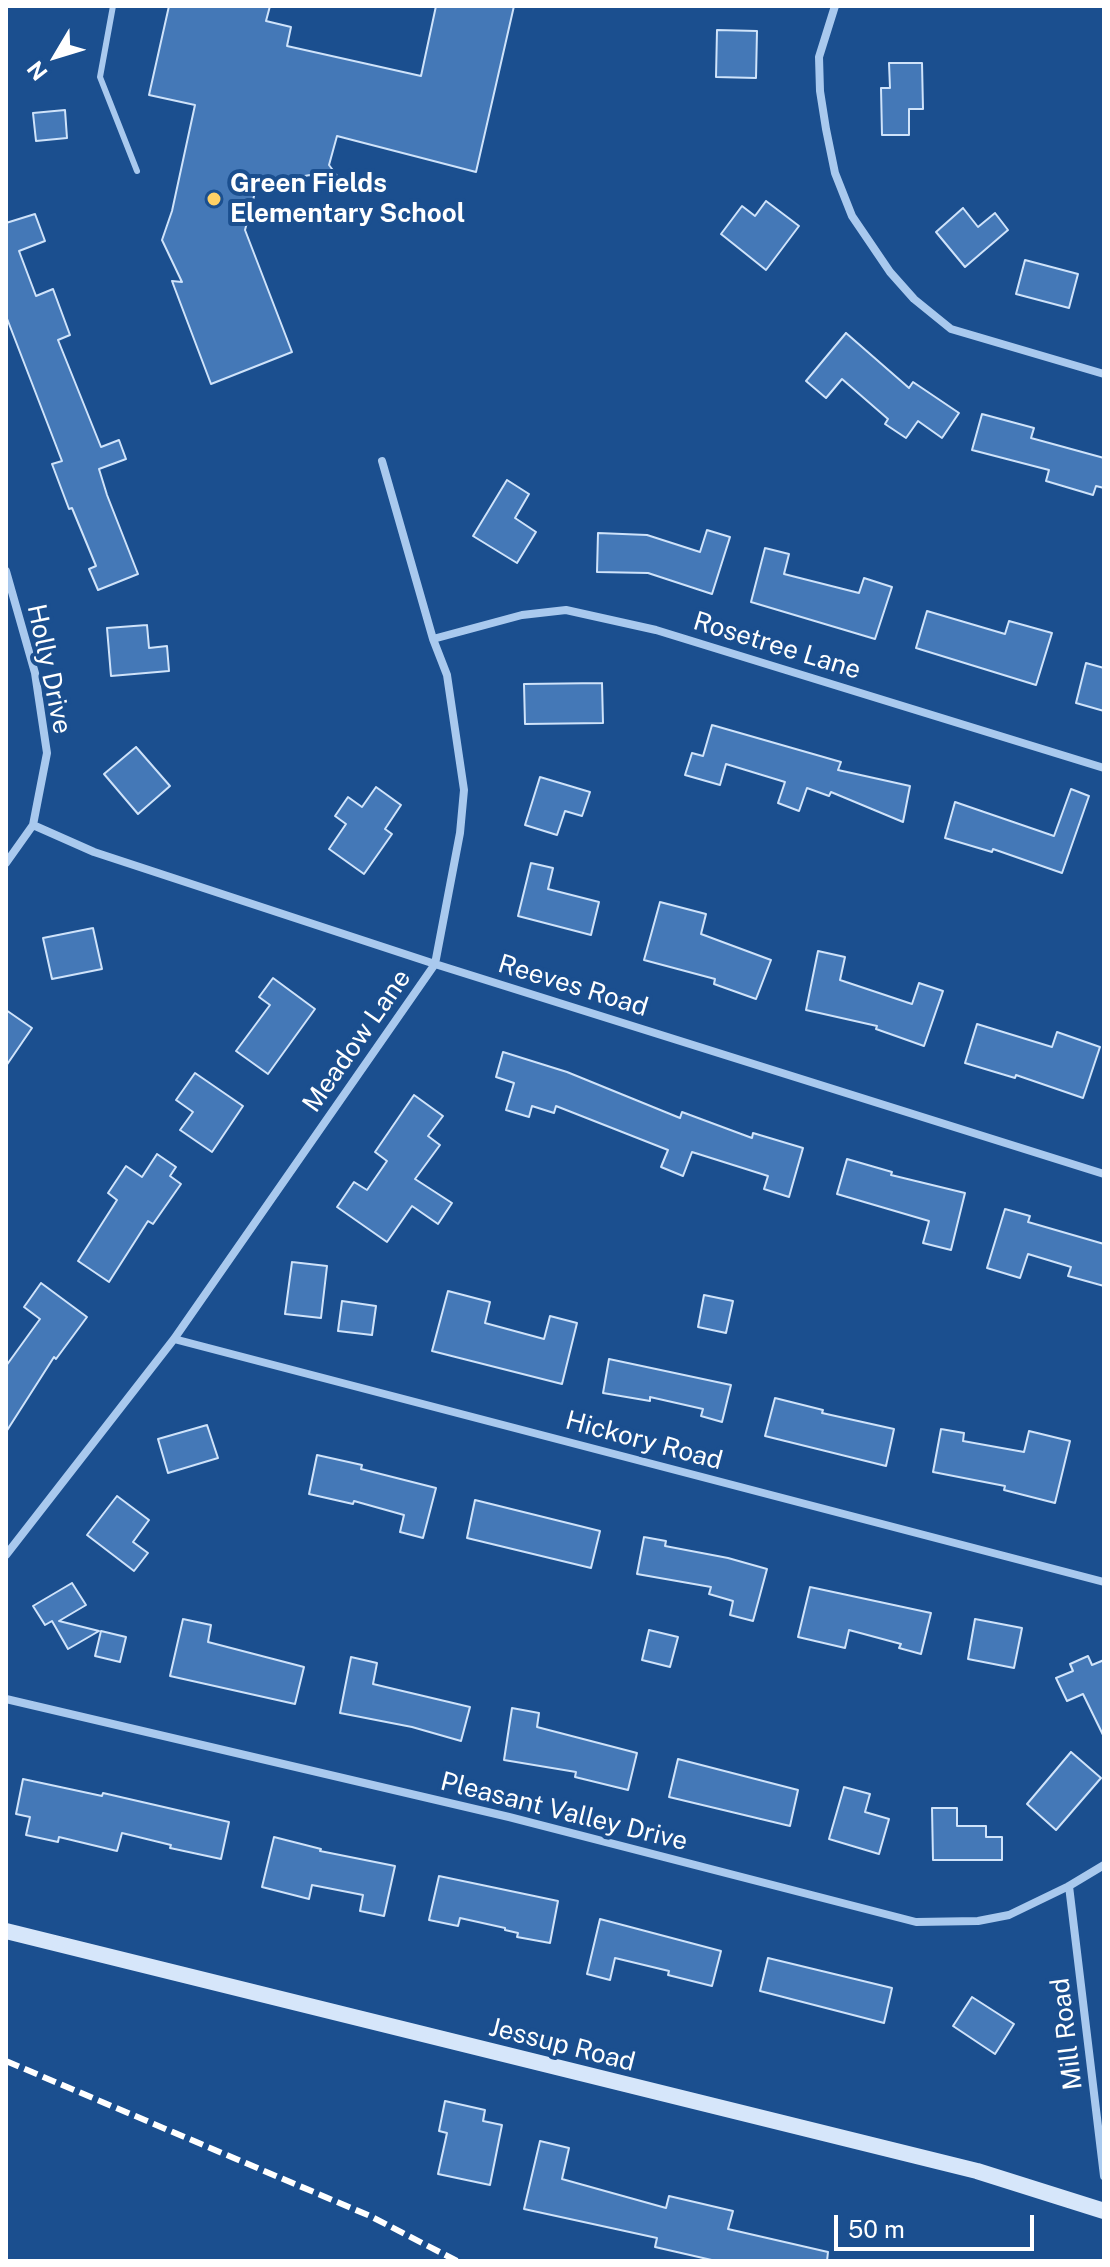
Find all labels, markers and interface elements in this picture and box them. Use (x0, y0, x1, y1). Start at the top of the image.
north arrow (16, 16, 96, 96)
text: N (22, 56, 53, 86)
place label: Green Fields Elementary School (230, 168, 465, 230)
marker: Green Fields Elementary School (205, 190, 223, 208)
street label: Holly Drive (20, 601, 78, 737)
street label: Rosetree Lane (689, 606, 865, 686)
street label: Reeves Road (494, 948, 652, 1024)
street label: Meadow Lane (296, 964, 418, 1118)
street label: Hickory Road (562, 1405, 726, 1477)
street label: Pleasant Valley Drive (437, 1766, 691, 1858)
street label: Mill Road (1045, 1976, 1089, 2092)
street label: Jessup Road (486, 2012, 638, 2078)
scale bar (838, 2199, 1038, 2249)
text: 50 m (848, 2215, 905, 2243)

